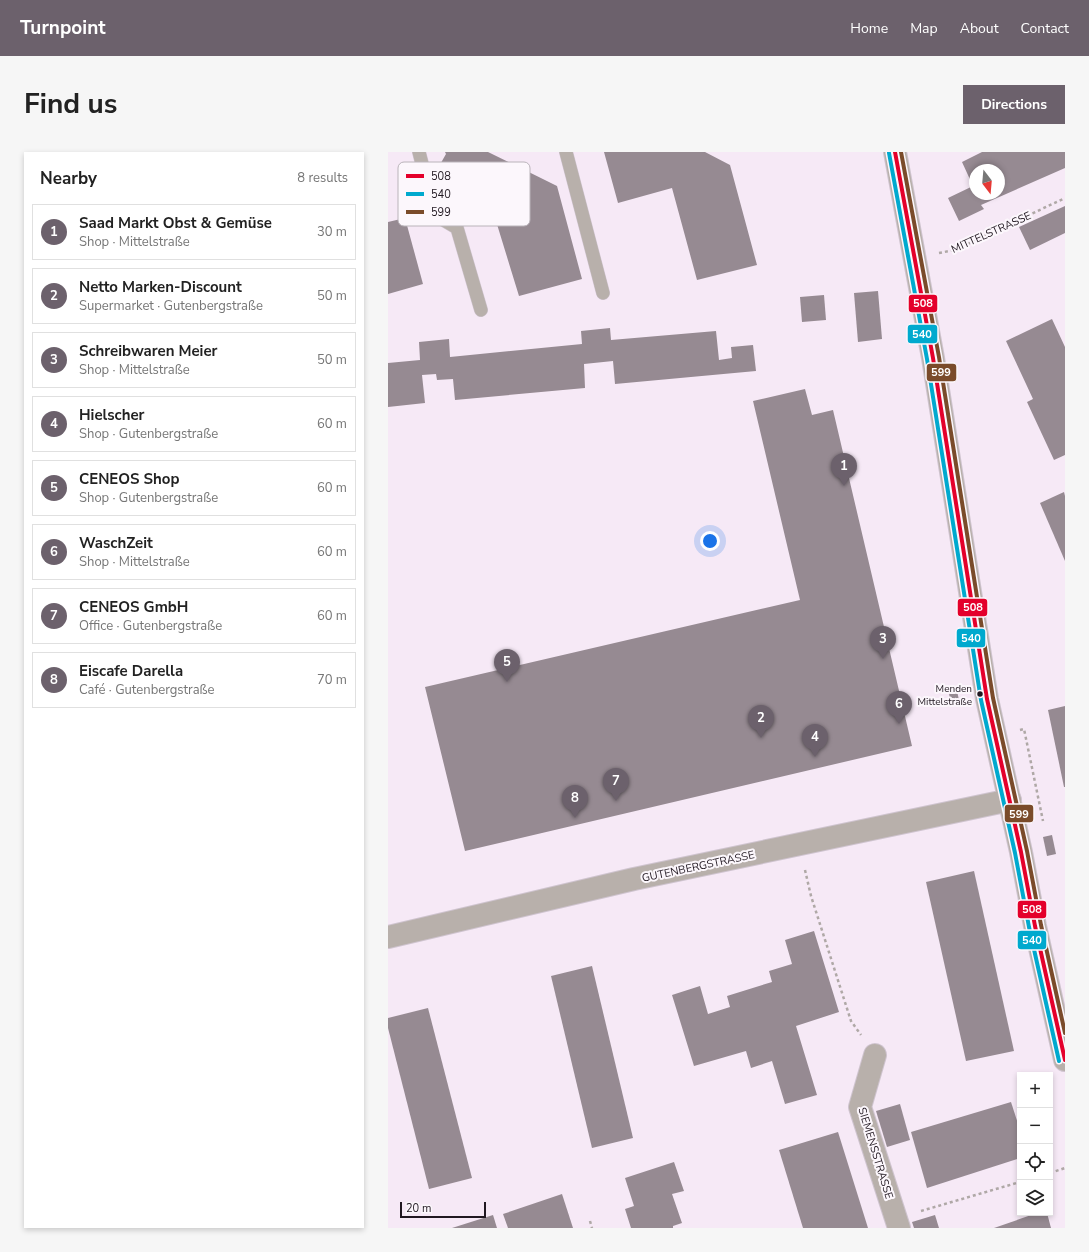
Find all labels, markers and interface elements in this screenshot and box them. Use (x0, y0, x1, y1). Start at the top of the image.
text: Turnpoint (20, 15, 106, 41)
text: Home (850, 19, 888, 38)
text: Map (910, 19, 938, 38)
text: About (960, 19, 999, 38)
text: Contact (1021, 19, 1069, 38)
text: Find us (24, 85, 118, 123)
button: Directions (963, 85, 1065, 124)
legend (398, 162, 530, 226)
north arrow (969, 164, 1005, 200)
text: Nearby (40, 167, 97, 190)
text: 8 results (297, 169, 348, 187)
text: 508 (431, 169, 451, 184)
text: 540 (431, 187, 451, 202)
text: 599 (431, 205, 451, 220)
street label: MITTELSTRASSE (949, 208, 1034, 257)
text: Saad Markt Obst & Gemüse (79, 213, 272, 233)
text: 1 (50, 223, 58, 241)
text: 30 m (317, 223, 347, 241)
text: Shop · Mittelstraße (79, 233, 190, 251)
text: Netto Marken-Discount (79, 277, 242, 297)
text: 2 (50, 287, 58, 305)
text: 50 m (317, 287, 347, 305)
line badge: 508 (908, 294, 938, 313)
text: 508 (913, 296, 933, 311)
text: Supermarket · Gutenbergstraße (79, 297, 263, 315)
line badge: 540 (907, 324, 938, 344)
text: 540 (912, 327, 932, 342)
text: Schreibwaren Meier (79, 341, 217, 361)
text: 3 (50, 351, 58, 369)
text: 50 m (317, 351, 347, 369)
text: Shop · Mittelstraße (79, 361, 190, 379)
line badge: 599 (926, 363, 957, 382)
text: 599 (931, 365, 951, 380)
text: Hielscher (79, 405, 144, 425)
text: 4 (50, 415, 58, 433)
text: 60 m (317, 415, 347, 433)
text: Shop · Gutenbergstraße (79, 425, 218, 443)
pin: 1 (831, 453, 857, 486)
text: CENEOS Shop (79, 469, 179, 489)
text: 5 (50, 479, 58, 497)
text: 60 m (317, 479, 347, 497)
text: Shop · Gutenbergstraße (79, 489, 218, 507)
your location (700, 531, 720, 551)
text: WaschZeit (79, 533, 153, 553)
text: 6 (50, 543, 58, 561)
text: 60 m (317, 543, 347, 561)
text: Shop · Mittelstraße (79, 553, 190, 571)
text: CENEOS GmbH (79, 597, 188, 617)
line badge: 508 (957, 598, 988, 617)
text: 508 (963, 600, 983, 615)
text: 7 (50, 607, 58, 625)
text: 60 m (317, 607, 347, 625)
text: Office · Gutenbergstraße (79, 617, 222, 635)
pin: 3 (870, 626, 896, 659)
line badge: 540 (956, 628, 986, 648)
text: 540 (961, 631, 981, 646)
pin: 5 (494, 649, 520, 682)
text: Eiscafe Darella (79, 661, 183, 681)
text: 8 (50, 671, 58, 689)
text: 70 m (317, 671, 347, 689)
text: Café · Gutenbergstraße (79, 681, 214, 699)
place label: Menden Mittelstraße (918, 682, 972, 709)
marker: Menden Mittelstraße (975, 689, 985, 699)
pin: 6 (886, 691, 912, 724)
pin: 2 (748, 705, 774, 738)
pin: 4 (802, 724, 828, 757)
pin: 7 (603, 768, 629, 801)
pin: 8 (562, 785, 588, 818)
line badge: 599 (1004, 804, 1034, 823)
text: 599 (1009, 807, 1029, 822)
street label: GUTENBERGSTRASSE (640, 847, 756, 886)
line badge: 508 (1017, 900, 1047, 919)
text: 508 (1022, 902, 1042, 917)
line badge: 540 (1017, 930, 1047, 950)
text: 540 (1022, 933, 1042, 948)
map controls (1017, 1072, 1053, 1216)
button: + (1017, 1072, 1053, 1108)
street label: SIEMENSSTRASSE (854, 1105, 897, 1201)
button: − (1017, 1108, 1053, 1144)
button: locate (1017, 1144, 1053, 1180)
button: layers (1017, 1180, 1053, 1216)
scale bar (400, 1200, 486, 1219)
text: 20 m (406, 1201, 431, 1216)

